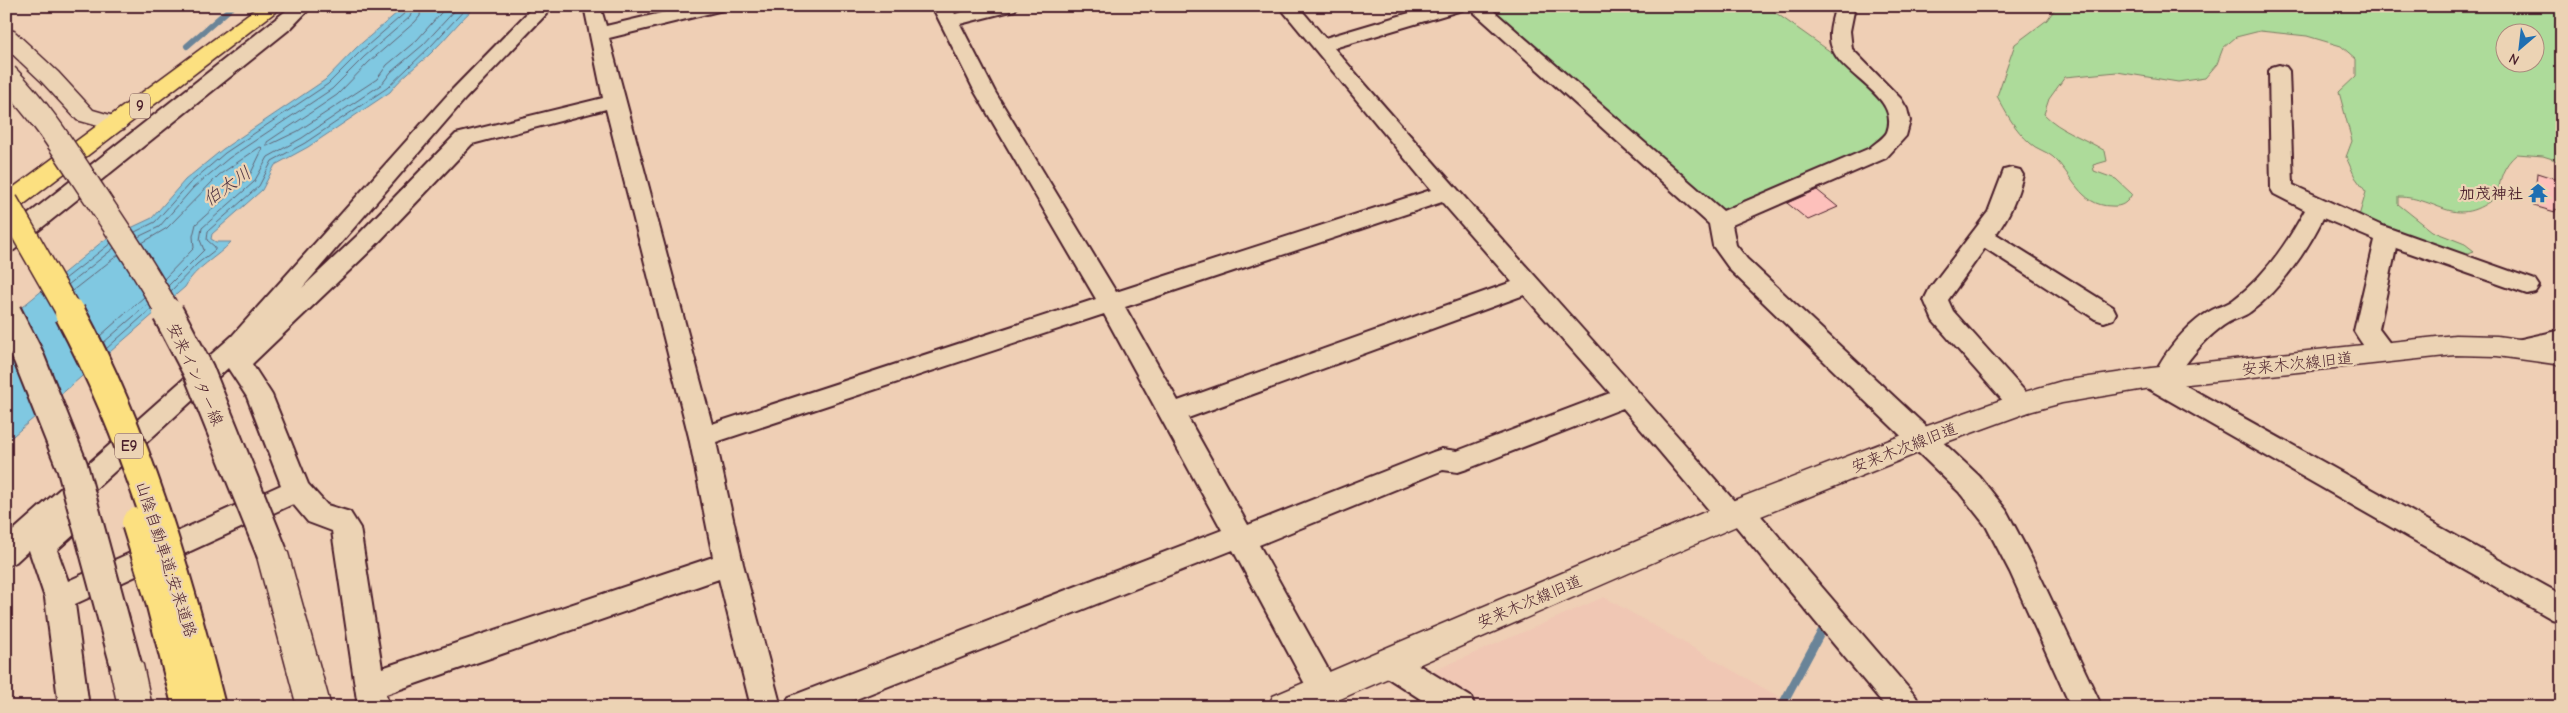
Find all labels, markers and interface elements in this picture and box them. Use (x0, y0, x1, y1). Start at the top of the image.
north arrow (2496, 22, 2546, 72)
text: N (2506, 49, 2522, 69)
road number: 9 (130, 94, 150, 118)
water label: 伯太川 (199, 162, 255, 210)
temple icon: 加茂神社 (2527, 182, 2549, 204)
place label: 加茂神社 (2459, 185, 2523, 203)
street label: 安来インター線 (163, 320, 227, 429)
street label: 安来木次線旧道 (2240, 349, 2354, 379)
street label: 安来木次線旧道 (1849, 419, 1960, 476)
road number: E9 (115, 434, 143, 458)
street label: 山陰自動車道;安来道路 (132, 479, 200, 640)
street label: 安来木次線旧道 (1474, 572, 1584, 632)

